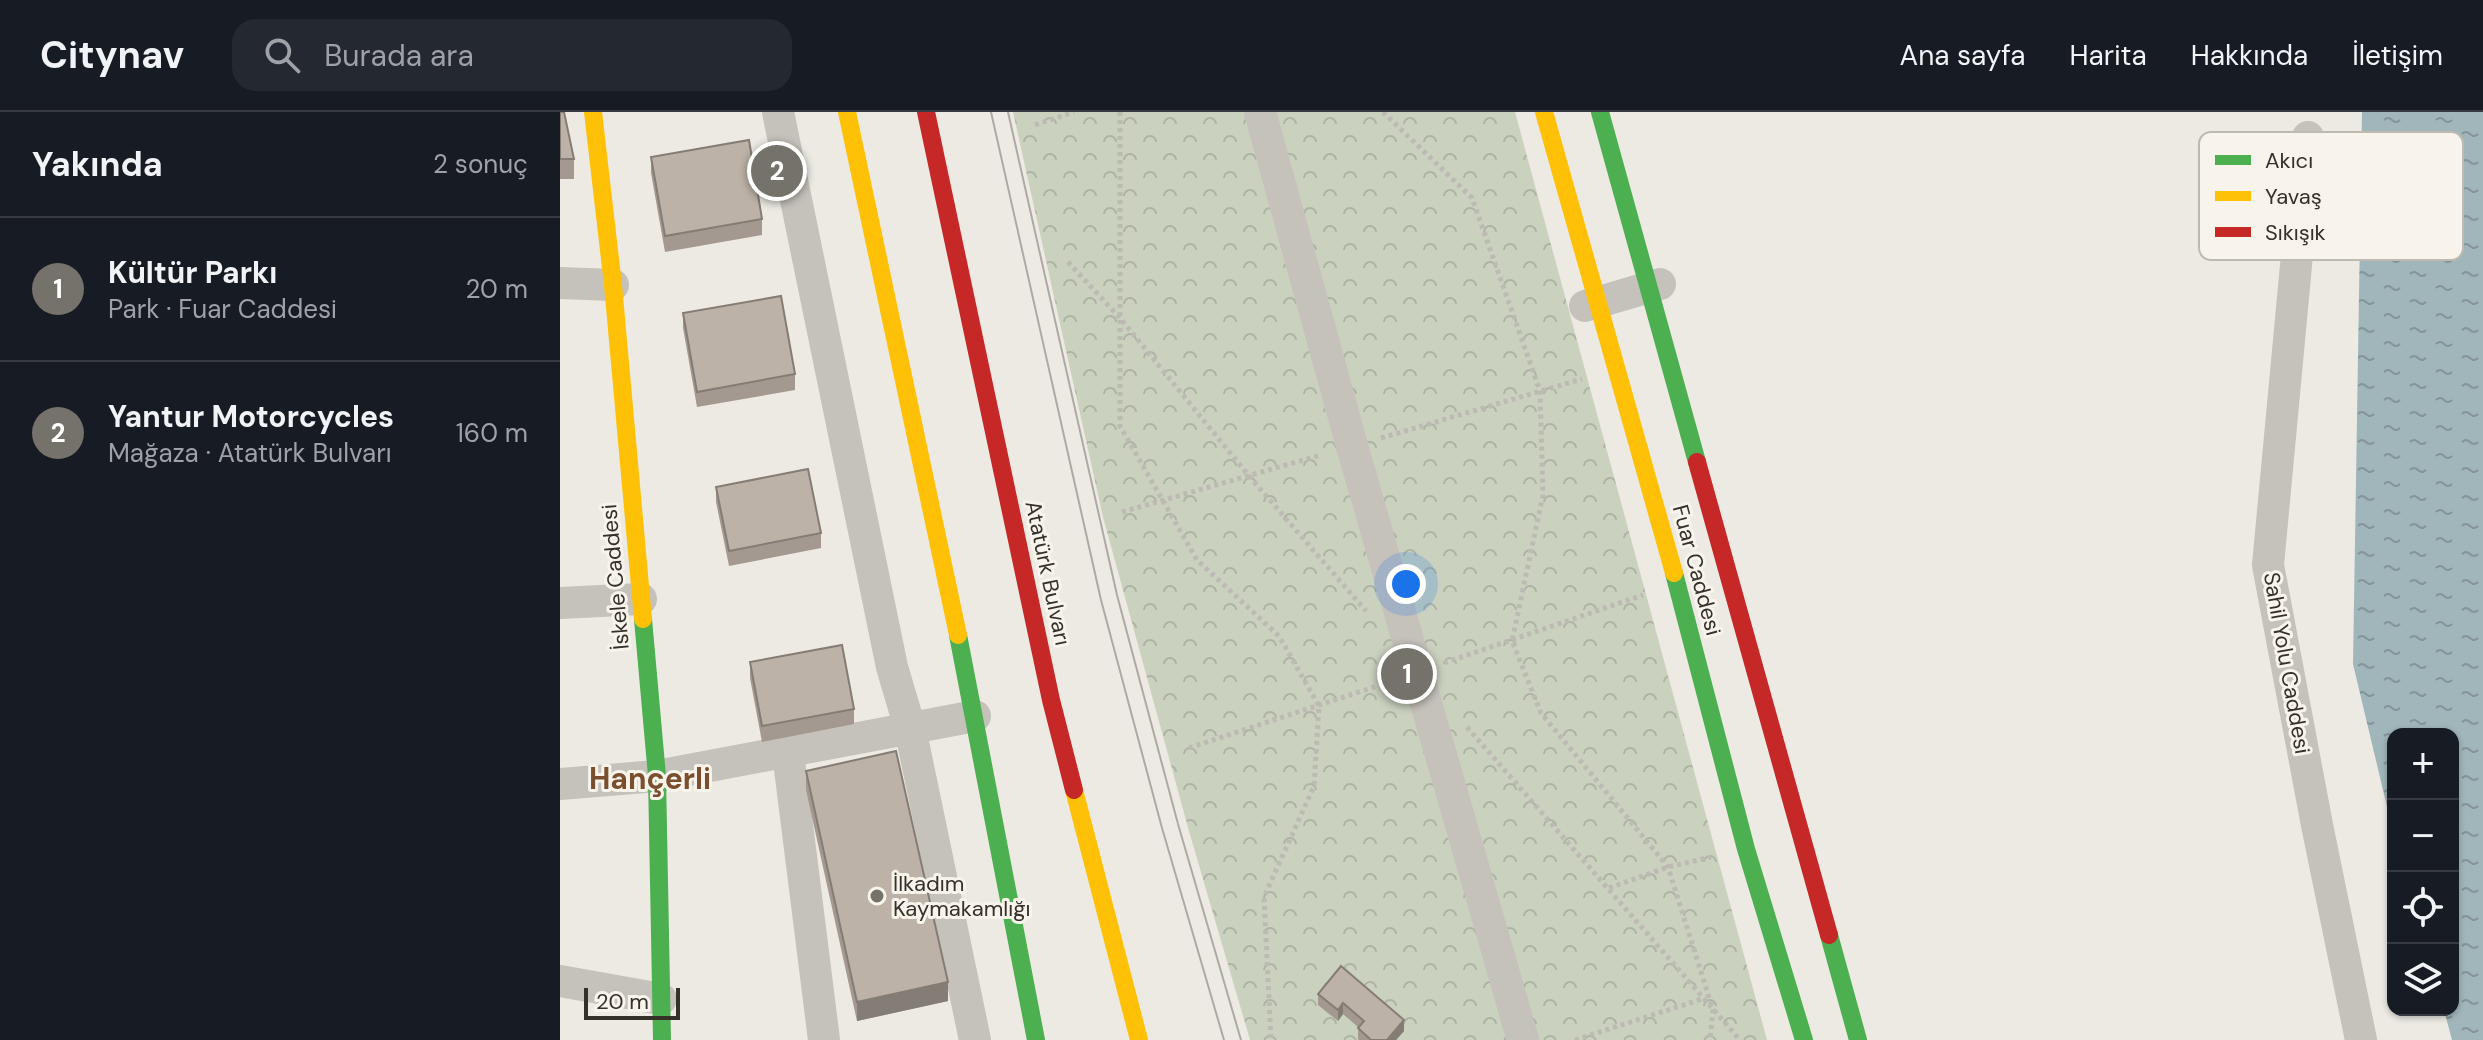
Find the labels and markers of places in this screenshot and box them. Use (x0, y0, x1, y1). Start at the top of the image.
pin: 2 (751, 141, 803, 201)
pin: 1 (1381, 644, 1433, 704)
place label: İlkadım Kaymakamlığı (893, 869, 1030, 923)
marker: İlkadım Kaymakamlığı (868, 887, 886, 905)

